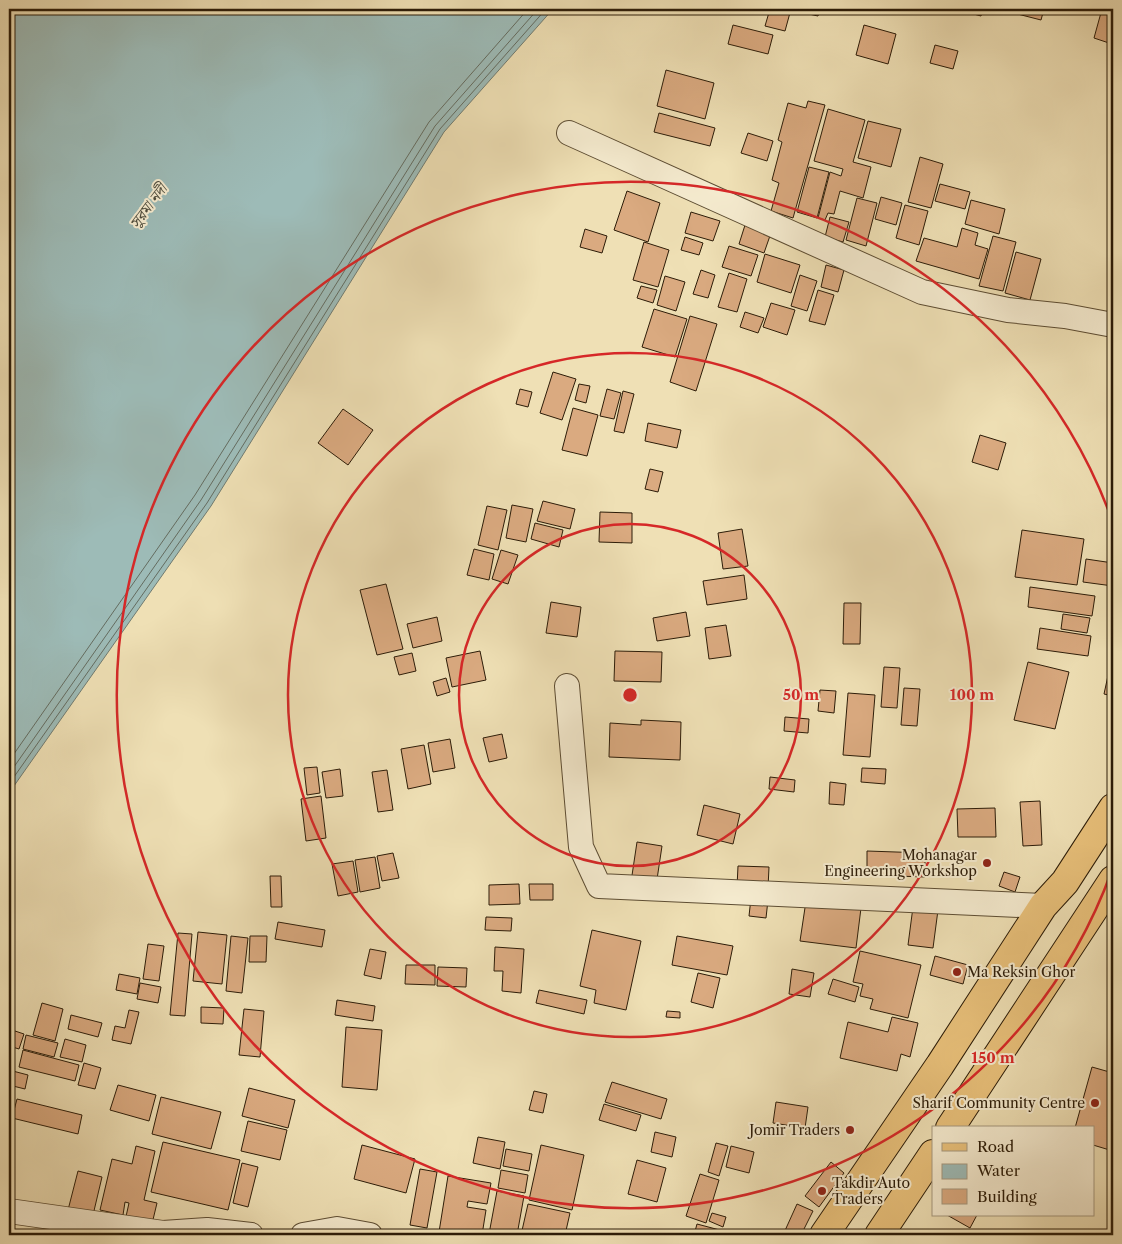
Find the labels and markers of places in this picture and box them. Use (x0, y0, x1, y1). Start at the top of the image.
centre of rings (621, 686, 639, 704)
place label: Mohanagar Engineering Workshop (824, 846, 977, 880)
marker: Mohanagar Engineering Workshop (981, 857, 993, 869)
place label: Ma Reksin Ghor (967, 963, 1076, 981)
marker: Ma Reksin Ghor (951, 966, 963, 978)
place label: Sharif Community Centre (913, 1094, 1085, 1112)
marker: Sharif Community Centre (1089, 1097, 1101, 1109)
place label: Jomir Traders (747, 1121, 840, 1139)
marker: Jomir Traders (844, 1124, 856, 1136)
place label: Takdir Auto Traders (832, 1174, 910, 1208)
marker: Takdir Auto Traders (816, 1185, 828, 1197)

